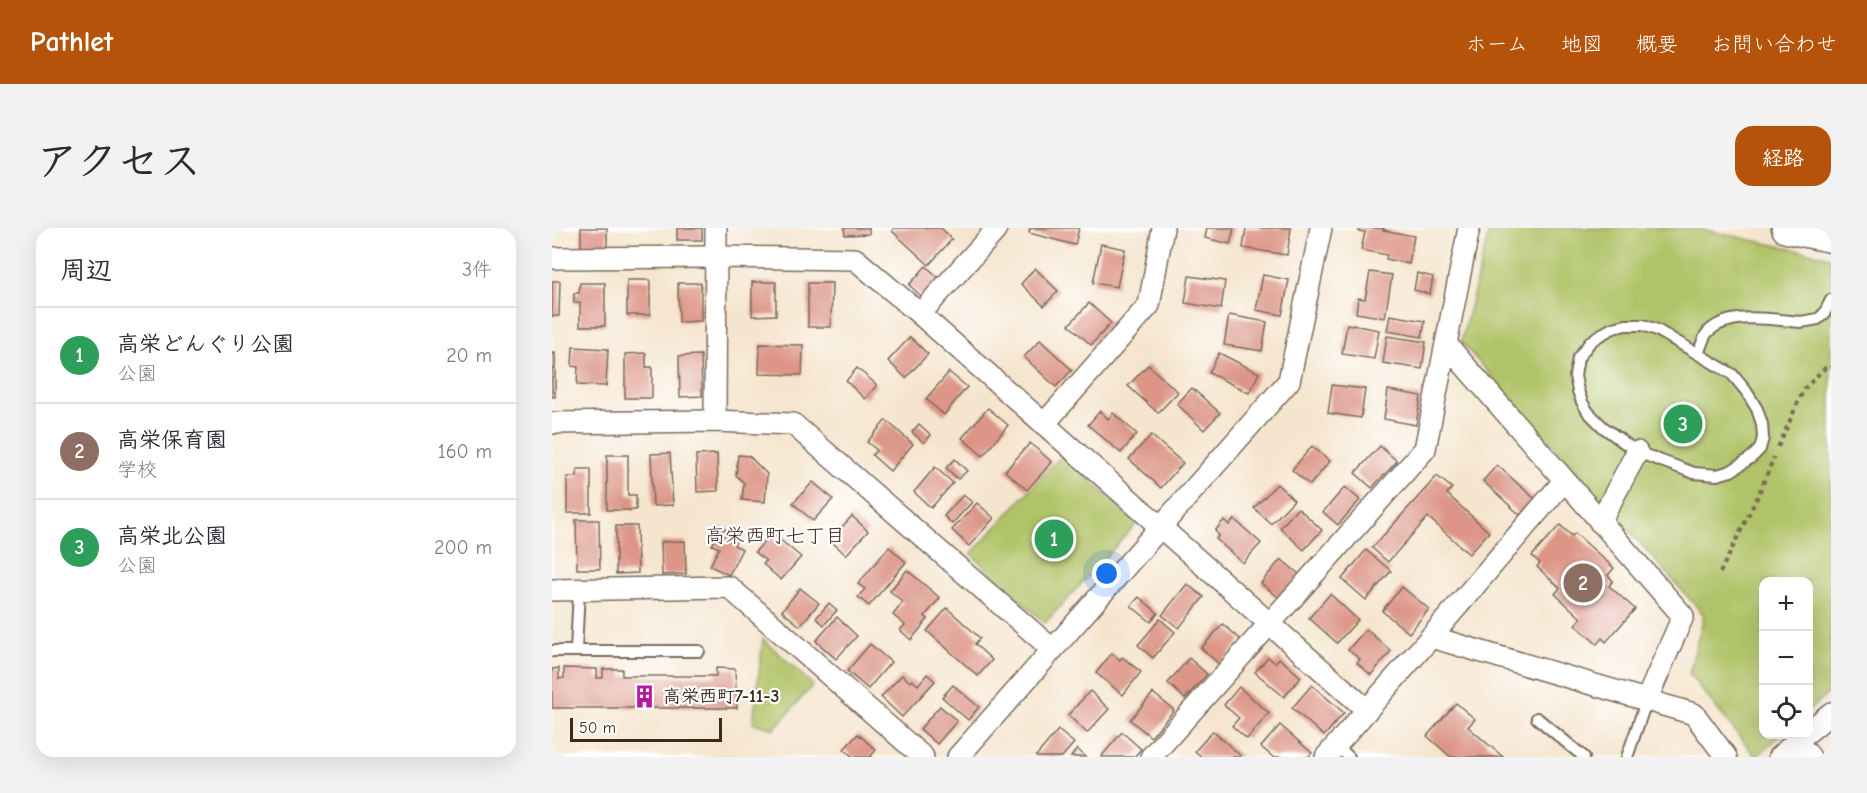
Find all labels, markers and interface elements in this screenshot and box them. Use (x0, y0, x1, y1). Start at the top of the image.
text: Pathlet (30, 26, 113, 58)
text: ホーム (1466, 32, 1528, 56)
text: 地図 (1561, 32, 1603, 56)
text: 概要 (1636, 32, 1678, 56)
text: お問い合わせ (1711, 32, 1837, 56)
button: 経路 (1735, 126, 1831, 186)
text: アクセス (36, 137, 201, 186)
text: 周辺 (60, 256, 112, 286)
text: 3件 (462, 258, 492, 281)
text: 高栄どんぐり公園 (117, 331, 294, 357)
text: 1 (76, 344, 83, 367)
text: 20 m (446, 344, 492, 367)
text: 公園 (117, 362, 157, 385)
pin: 3 (1664, 402, 1702, 446)
text: 高栄保育園 (117, 427, 227, 453)
text: 2 (75, 440, 84, 463)
text: 160 m (438, 440, 492, 463)
text: 学校 (117, 458, 157, 481)
pin: 1 (1034, 516, 1074, 562)
text: 高栄北公園 (117, 523, 227, 549)
district label: 高栄西町七丁目 (705, 524, 845, 547)
text: 3 (75, 536, 84, 559)
text: 200 m (434, 536, 492, 559)
text: 公園 (117, 554, 157, 577)
your location (1092, 559, 1121, 588)
pin: 2 (1564, 560, 1602, 606)
map controls (1759, 577, 1813, 739)
button: + (1759, 577, 1813, 631)
button: − (1759, 631, 1813, 685)
building icon: 高栄西町7-11-3 (632, 683, 658, 709)
button: locate (1759, 685, 1813, 739)
place label: 高栄西町7-11-3 (663, 686, 779, 707)
scale bar (570, 715, 722, 742)
text: 50 m (579, 719, 616, 737)

